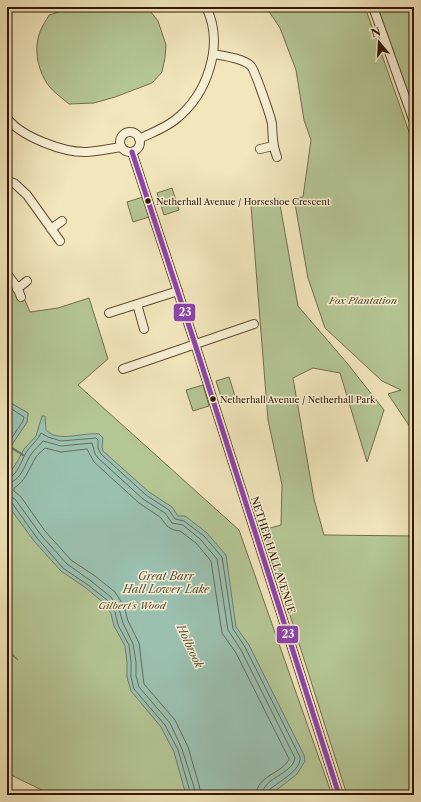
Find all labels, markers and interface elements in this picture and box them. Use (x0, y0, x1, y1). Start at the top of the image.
north arrow (359, 22, 399, 62)
text: N (369, 24, 383, 41)
marker: Netherhall Avenue / Horseshoe Crescent (143, 196, 153, 206)
place label: Netherhall Avenue / Horseshoe Crescent (156, 196, 331, 207)
park label: Fox Plantation (328, 294, 397, 307)
line badge: 23 (173, 303, 196, 322)
text: 23 (179, 305, 191, 319)
marker: Netherhall Avenue / Netherhall Park (208, 394, 218, 404)
place label: Netherhall Avenue / Netherhall Park (220, 394, 376, 405)
street label: NETHER HALL AVENUE (248, 495, 298, 615)
water label: Great Barr Hall Lower Lake (122, 569, 210, 596)
park label: Gilbert's Wood (98, 599, 167, 612)
water label: Holbrook (173, 621, 206, 671)
line badge: 23 (276, 625, 299, 644)
text: 23 (282, 627, 294, 641)

